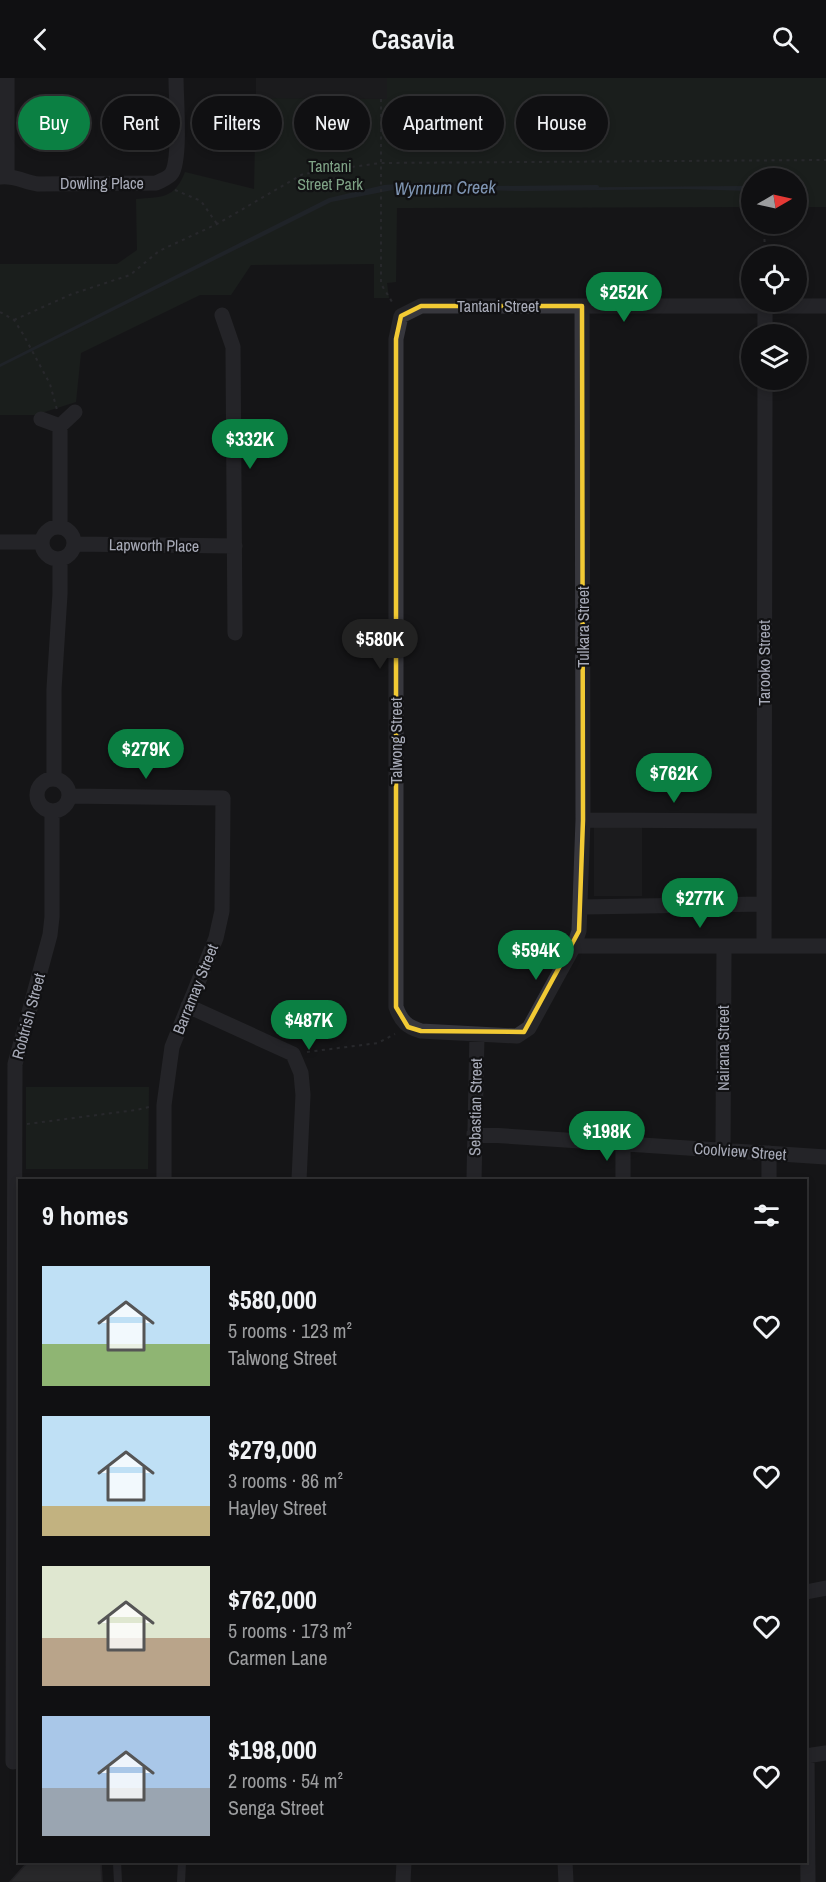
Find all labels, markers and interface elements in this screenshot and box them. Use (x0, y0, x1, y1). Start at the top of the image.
text: Casavia (372, 21, 454, 57)
icon: back (24, 23, 57, 56)
icon: search (769, 23, 802, 56)
chip: Buy (18, 96, 90, 150)
chip: Rent (102, 96, 180, 150)
chip: Filters (192, 96, 282, 150)
chip: New (294, 96, 370, 150)
chip: Apartment (382, 96, 504, 150)
chip: House (516, 96, 608, 150)
park label: Tantani Street Park (297, 155, 363, 195)
north arrow (741, 168, 807, 234)
map controls (741, 168, 807, 390)
street label: Dowling Place (60, 172, 144, 194)
water label: Wynnum Creek (394, 174, 497, 201)
button: locate (741, 246, 807, 312)
pin: $252K (582, 272, 666, 323)
text: $252K (600, 278, 648, 305)
street label: Tantani Street (457, 295, 539, 317)
button: layers (741, 324, 807, 390)
pin: $332K (208, 419, 292, 470)
text: $332K (226, 425, 274, 452)
street label: Lapworth Place (109, 533, 199, 557)
street label: Tulkara Street (572, 586, 594, 668)
pin: $580K (338, 619, 422, 670)
street label: Tarooko Street (753, 620, 775, 706)
text: $580K (356, 625, 404, 652)
street label: Talwong Street (385, 697, 407, 785)
pin: $279K (104, 729, 188, 780)
text: $279K (122, 735, 170, 762)
pin: $762K (632, 753, 716, 804)
text: $762K (650, 759, 698, 786)
pin: $277K (658, 878, 742, 929)
text: $277K (676, 884, 724, 911)
pin: $594K (494, 930, 578, 981)
text: $594K (512, 936, 560, 963)
street label: Barramay Street (167, 940, 223, 1037)
street label: Robtrish Street (6, 970, 50, 1061)
pin: $487K (267, 1000, 351, 1051)
street label: Nairana Street (712, 1005, 734, 1091)
text: $487K (285, 1006, 333, 1033)
street label: Sebastian Street (463, 1058, 487, 1156)
pin: $198K (565, 1111, 649, 1162)
text: $198K (583, 1117, 631, 1144)
street label: Coolview Street (693, 1137, 787, 1165)
text: 9 homes (42, 1198, 129, 1233)
icon: filters (750, 1199, 783, 1232)
text: $580,000 (228, 1282, 317, 1317)
icon: home (90, 1290, 162, 1362)
icon: heart (750, 1310, 783, 1343)
text: 5 rooms · 123 m² (228, 1317, 352, 1344)
text: Talwong Street (228, 1344, 337, 1371)
text: $279,000 (228, 1432, 317, 1467)
icon: home (90, 1440, 162, 1512)
icon: heart (750, 1460, 783, 1493)
text: 3 rooms · 86 m² (228, 1467, 343, 1494)
text: Hayley Street (228, 1494, 326, 1521)
text: $762,000 (228, 1582, 317, 1617)
icon: home (90, 1590, 162, 1662)
icon: heart (750, 1610, 783, 1643)
text: 5 rooms · 173 m² (228, 1617, 352, 1644)
text: Carmen Lane (228, 1644, 327, 1671)
text: $198,000 (228, 1732, 317, 1767)
icon: home (90, 1740, 162, 1812)
icon: heart (750, 1760, 783, 1793)
text: 2 rooms · 54 m² (228, 1767, 343, 1794)
text: Senga Street (228, 1794, 324, 1821)

